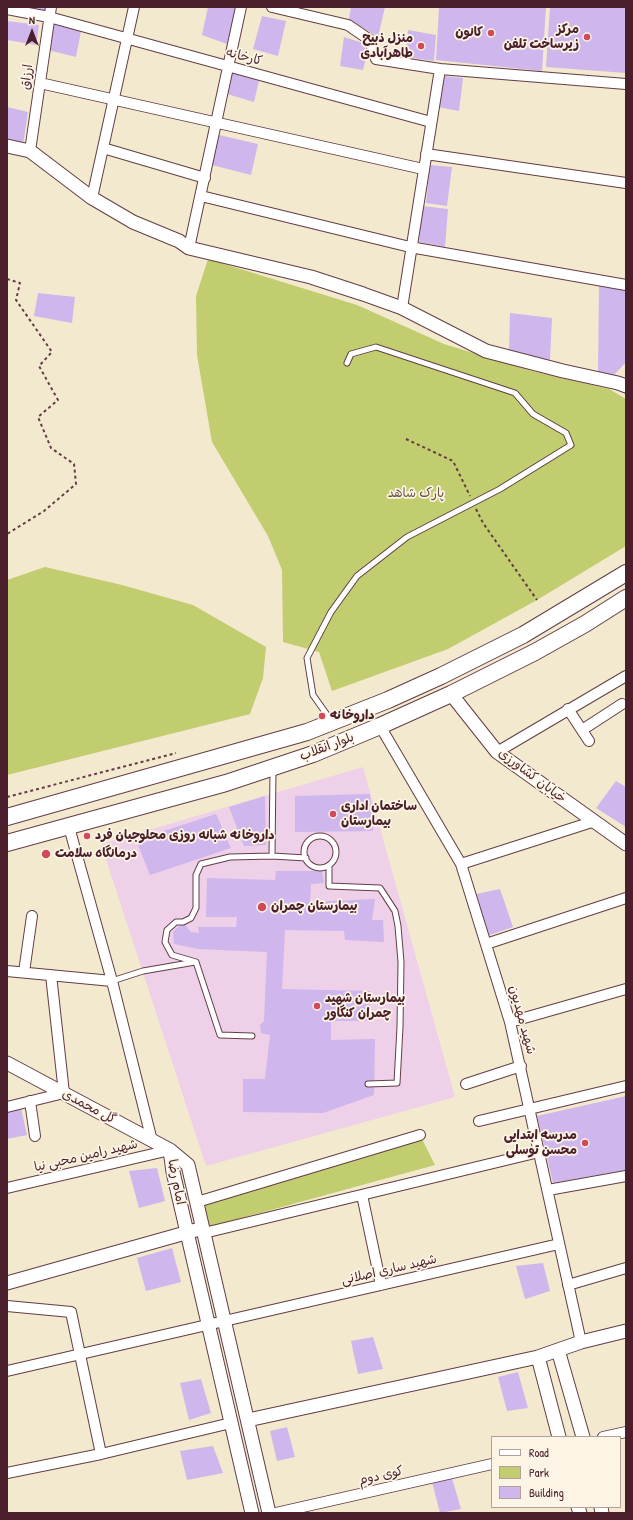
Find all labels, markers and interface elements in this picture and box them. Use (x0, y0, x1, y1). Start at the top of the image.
north arrow (12, 12, 52, 52)
text: N (29, 13, 35, 27)
place label: مرکز زیرساخت تلفن (504, 22, 579, 53)
place label: کانون (455, 25, 483, 41)
marker: کانون (486, 28, 496, 38)
place label: منزل ذبیح طاهرآبادی (360, 31, 413, 62)
marker: مرکز زیرساخت تلفن (582, 32, 592, 42)
marker: منزل ذبیح طاهرآبادی (416, 41, 426, 51)
street label: کارخانه (224, 45, 264, 69)
street label: ارزاق (17, 63, 37, 91)
park label: پارک شاهد (388, 486, 444, 502)
place label: داروخانه (330, 708, 375, 724)
marker: داروخانه (317, 711, 327, 721)
street label: بلوار انقلاب (298, 729, 356, 765)
street label: خیابان کشاورزی (495, 745, 569, 807)
place label: ساختمان اداری بیمارستان (341, 799, 417, 830)
marker: ساختمان اداری بیمارستان (328, 809, 338, 819)
place label: داروخانه شبانه روزی محلوجیان فرد (95, 828, 275, 844)
marker: داروخانه شبانه روزی محلوجیان فرد (82, 831, 92, 841)
place label: درمانگاه سلامت (55, 846, 137, 862)
marker: درمانگاه سلامت (40, 848, 52, 860)
place label: بیمارستان چمران (271, 899, 358, 915)
marker: بیمارستان چمران (256, 901, 268, 913)
street label: شهید مهدیون (505, 984, 539, 1056)
place label: بیمارستان شهید چمران کنگاور (325, 991, 405, 1022)
marker: بیمارستان شهید چمران کنگاور (312, 1001, 322, 1011)
street label: گل محمدی (59, 1086, 119, 1128)
place label: مدرسه ابتدایی محسن توسلی (504, 1128, 577, 1159)
street label: شهید رامین محبی نیا (33, 1137, 139, 1175)
marker: مدرسه ابتدایی محسن توسلی (580, 1138, 590, 1148)
street label: امام رضا (164, 1158, 188, 1206)
street label: شهید ساری اصلانی (340, 1251, 438, 1289)
legend (491, 1436, 621, 1508)
text: Road (529, 1444, 549, 1461)
street label: کوی دوم (357, 1463, 405, 1489)
text: Park (529, 1464, 549, 1481)
text: Building (529, 1484, 564, 1501)

